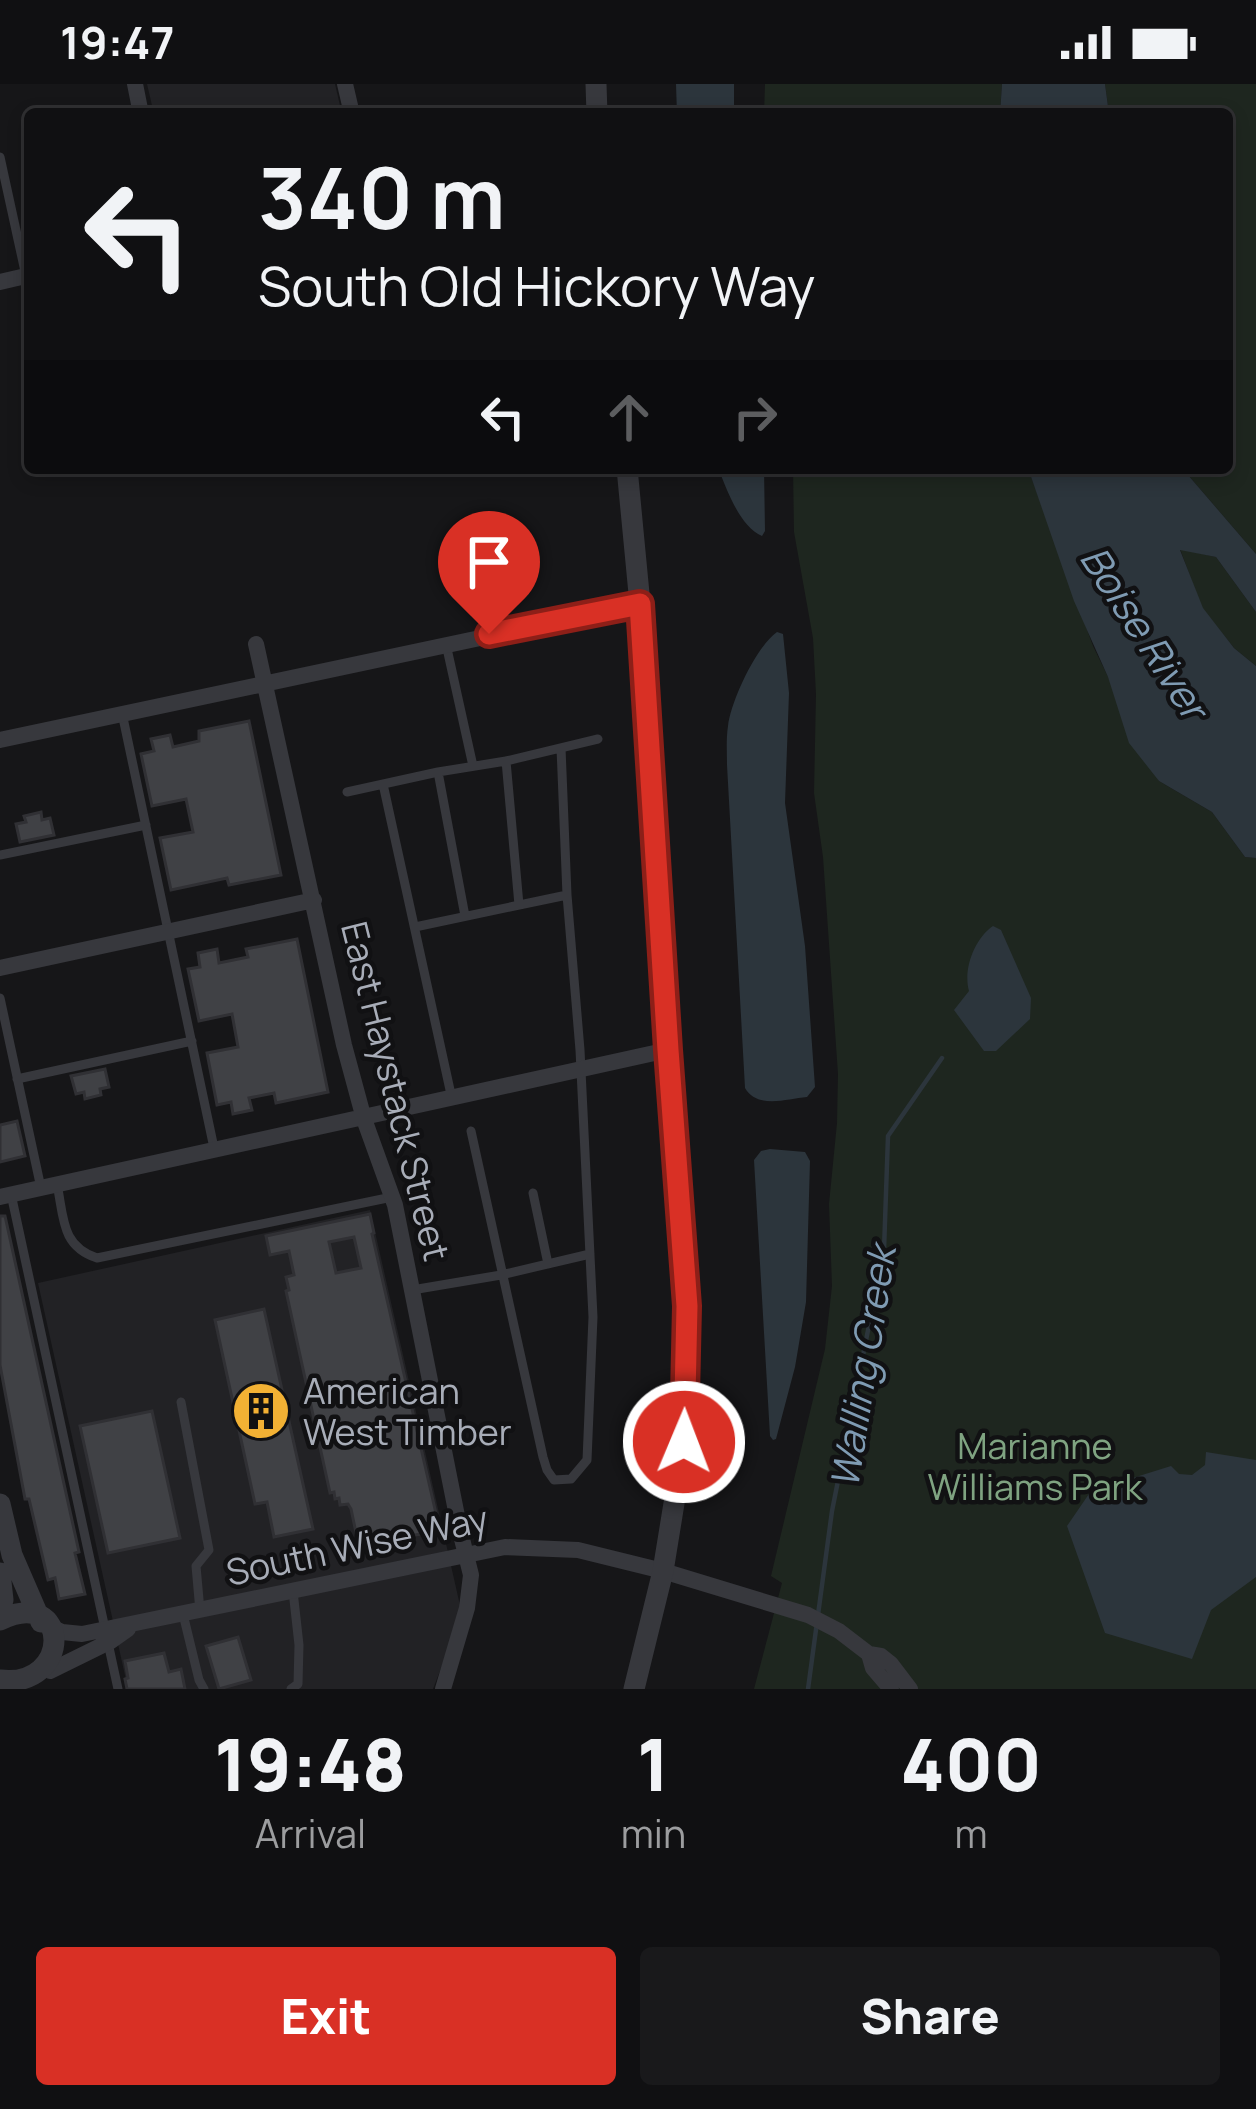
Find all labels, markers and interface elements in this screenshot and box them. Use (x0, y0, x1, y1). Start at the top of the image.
text: 19:47 (60, 11, 174, 73)
text: 340 m (258, 139, 506, 254)
icon: left (60, 156, 216, 312)
text: South Old Hickory Way (258, 248, 815, 322)
icon: left (470, 384, 536, 450)
icon: ahead (596, 384, 662, 450)
icon: right (722, 384, 788, 450)
pin (438, 511, 540, 634)
icon: arrive (456, 529, 522, 595)
water label: Boise River (1069, 535, 1224, 733)
street label: East Haystack Street (330, 916, 462, 1266)
water label: Walling Creek (816, 1237, 909, 1492)
place label: American West Timber (303, 1366, 512, 1456)
position arrow (621, 1379, 747, 1505)
building icon: American West Timber (230, 1380, 292, 1442)
park label: Marianne Williams Park (928, 1421, 1144, 1511)
street label: South Wise Way (222, 1493, 492, 1597)
text: 19:48 (214, 1714, 407, 1813)
text: 1 (637, 1714, 670, 1813)
text: 400 (900, 1714, 1042, 1813)
text: Arrival (255, 1806, 366, 1860)
text: min (621, 1806, 686, 1860)
text: m (955, 1806, 988, 1860)
button: Exit (36, 1947, 616, 2085)
button: Share (640, 1947, 1220, 2085)

